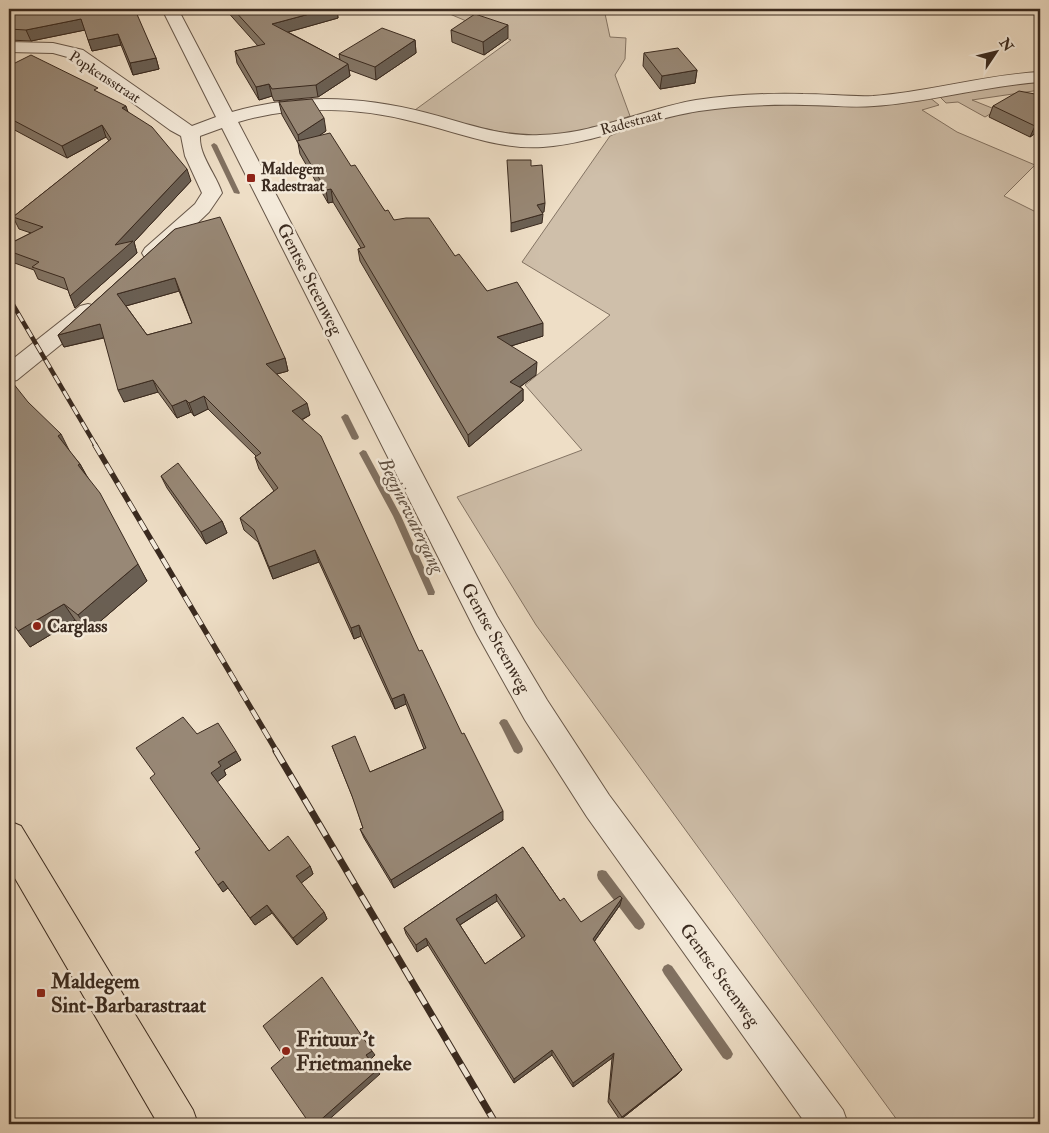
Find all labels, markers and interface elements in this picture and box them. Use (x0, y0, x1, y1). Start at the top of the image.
north arrow (972, 28, 1022, 78)
text: N (995, 34, 1017, 55)
street label: Popkensstraat (65, 47, 144, 109)
street label: Radestraat (598, 105, 664, 140)
place label: Maldegem Radestraat (260, 160, 325, 196)
marker: Maldegem Radestraat (245, 172, 257, 184)
street label: Gentse Steenweg (272, 219, 348, 340)
water label: Begijnewatergang (372, 453, 450, 578)
street label: Gentse Steenweg (456, 579, 536, 698)
place label: Carglass (47, 615, 107, 638)
marker: Carglass (31, 620, 43, 632)
street label: Gentse Steenweg (674, 919, 766, 1033)
place label: Maldegem Sint-Barbarastraat (50, 968, 206, 1019)
marker: Maldegem Sint-Barbarastraat (35, 987, 47, 999)
place label: Frituur 't Frietmanneke (296, 1026, 412, 1077)
marker: Frituur 't Frietmanneke (280, 1045, 292, 1057)

